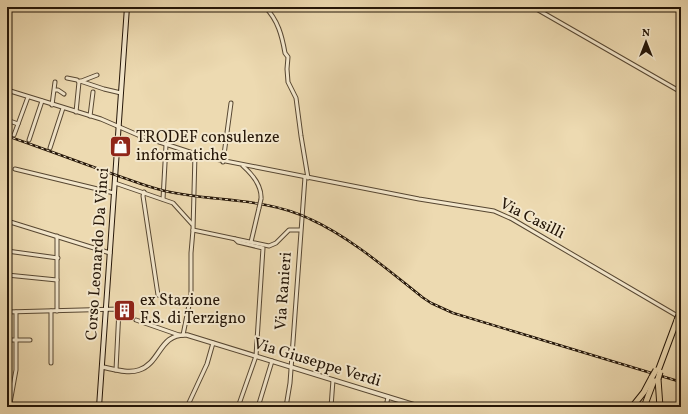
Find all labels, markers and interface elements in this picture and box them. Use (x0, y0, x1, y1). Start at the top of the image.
north arrow (626, 22, 666, 62)
text: N (642, 26, 650, 41)
place label: TRODEF consulenze informatiche (136, 127, 280, 167)
shop icon: TRODEF consulenze informatiche (107, 134, 133, 160)
street label: Corso Leonardo Da Vinci (81, 167, 115, 341)
street label: Via Casilli (496, 193, 569, 245)
street label: Via Ranieri (270, 251, 298, 331)
place label: ex Stazione F.S. di Terzigno (140, 290, 246, 330)
building icon: ex Stazione F.S. di Terzigno (111, 297, 137, 323)
street label: Via Giuseppe Verdi (250, 333, 384, 393)

